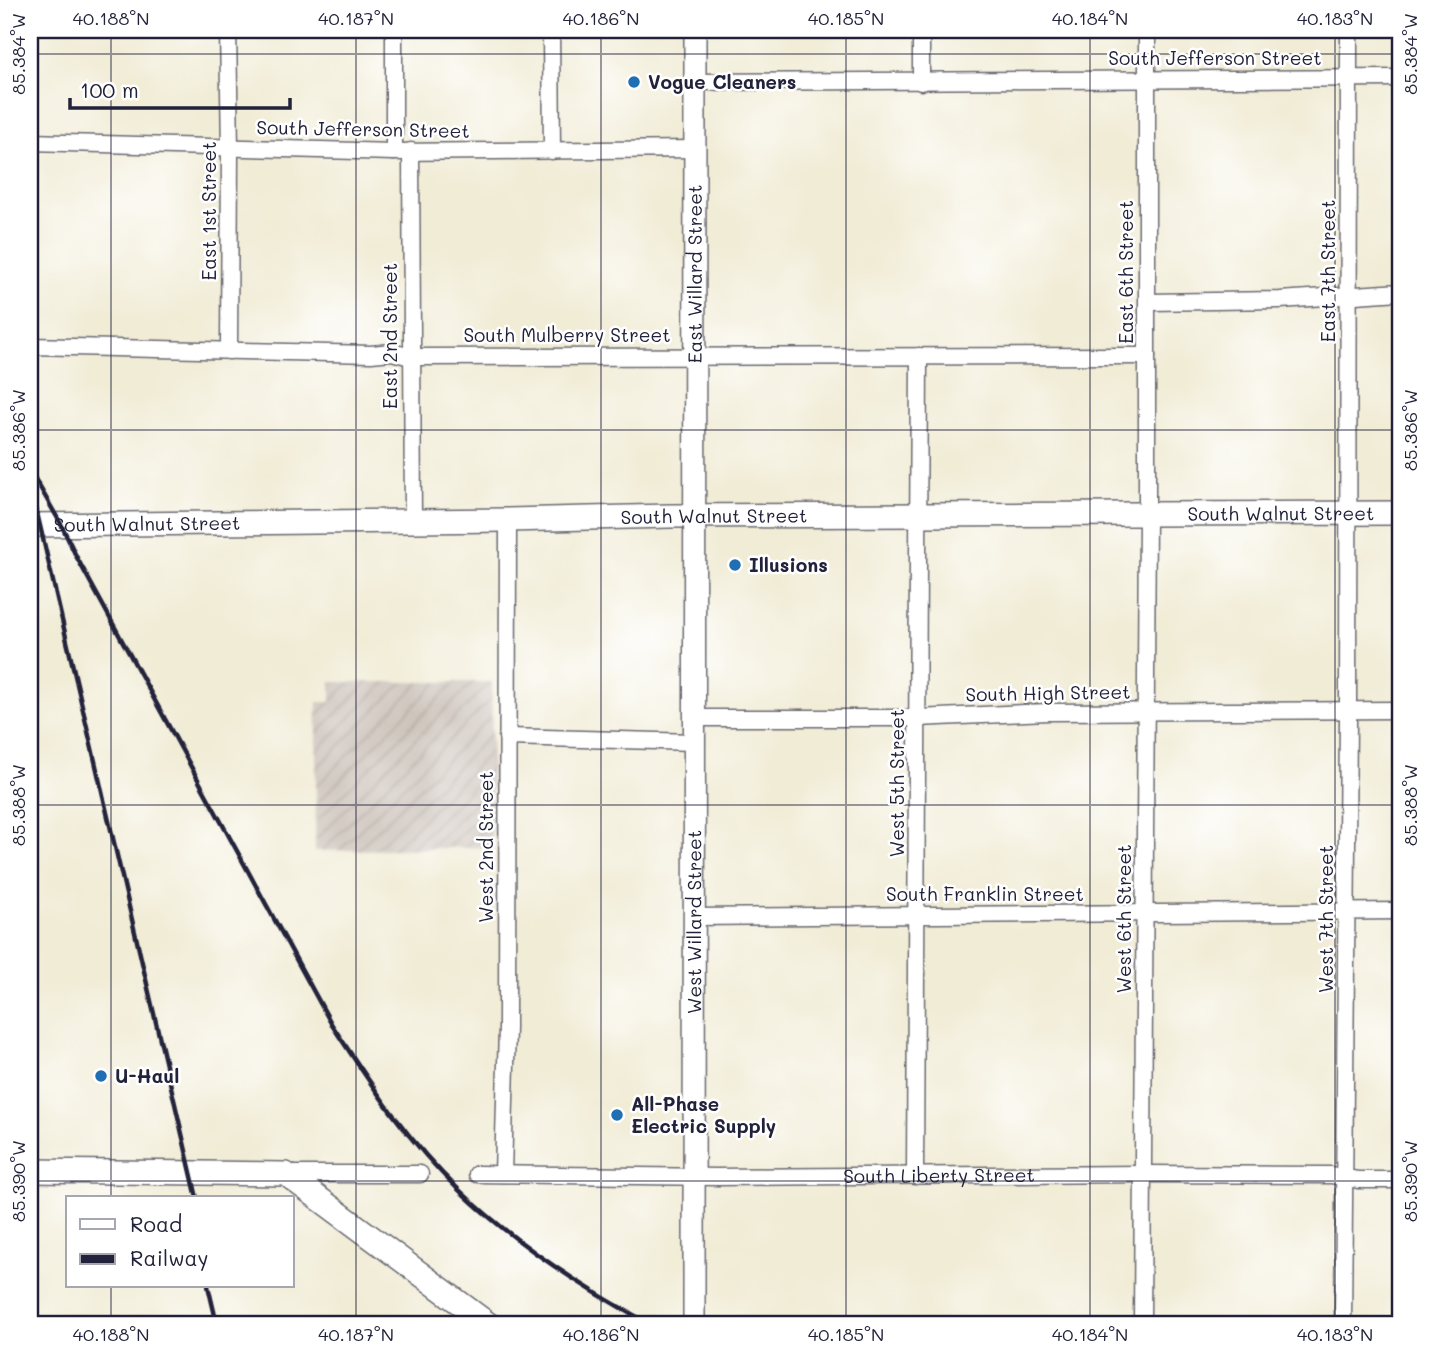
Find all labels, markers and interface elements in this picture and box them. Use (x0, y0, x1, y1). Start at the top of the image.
text: 40.188°N (72, 6, 150, 30)
text: 40.187°N (318, 6, 394, 30)
text: 40.186°N (562, 6, 640, 30)
text: 40.185°N (808, 6, 884, 30)
text: 40.184°N (1052, 6, 1128, 30)
text: 40.183°N (1297, 6, 1373, 30)
text: 85.384°W (6, 13, 30, 95)
text: 85.384°W (1398, 13, 1422, 95)
street label: South Jefferson Street (1108, 45, 1322, 70)
scale bar (70, 66, 290, 110)
place label: Vogue Cleaners (648, 69, 796, 94)
marker: Vogue Cleaners (626, 74, 642, 90)
text: 100 m (80, 76, 139, 103)
street label: South Jefferson Street (256, 114, 470, 143)
street label: East 1st Street (196, 141, 221, 281)
street label: East Willard Street (682, 185, 707, 363)
street label: East 6th Street (1113, 200, 1138, 344)
street label: East 7th Street (1315, 200, 1340, 342)
street label: East 2nd Street (377, 263, 402, 409)
street label: South Mulberry Street (463, 322, 671, 347)
text: 85.386°W (6, 389, 30, 471)
text: 85.386°W (1398, 389, 1422, 471)
street label: South Walnut Street (1187, 500, 1374, 526)
street label: South Walnut Street (620, 502, 807, 529)
street label: South Walnut Street (53, 510, 241, 537)
place label: Illusions (749, 552, 828, 577)
marker: Illusions (727, 557, 743, 573)
street label: South High Street (965, 679, 1131, 706)
street label: West 5th Street (884, 709, 909, 857)
text: 85.388°W (6, 764, 30, 846)
text: 85.388°W (1398, 764, 1422, 846)
street label: West 2nd Street (473, 771, 498, 923)
street label: West Willard Street (681, 830, 706, 1014)
street label: West 6th Street (1111, 844, 1136, 994)
street label: West 7th Street (1313, 845, 1338, 993)
street label: South Franklin Street (886, 881, 1084, 906)
place label: U-Haul (115, 1063, 179, 1088)
marker: U-Haul (93, 1068, 109, 1084)
place label: All-Phase Electric Supply (631, 1091, 776, 1138)
marker: All-Phase Electric Supply (609, 1107, 625, 1123)
text: 85.390°W (6, 1140, 30, 1222)
text: 85.390°W (1398, 1140, 1422, 1222)
street label: South Liberty Street (843, 1162, 1035, 1188)
legend (66, 1196, 294, 1288)
text: Road (130, 1210, 182, 1237)
text: Railway (130, 1244, 209, 1271)
text: 40.188°N (72, 1322, 150, 1346)
text: 40.187°N (318, 1322, 394, 1346)
text: 40.186°N (562, 1322, 640, 1346)
text: 40.185°N (808, 1322, 884, 1346)
text: 40.184°N (1052, 1322, 1128, 1346)
text: 40.183°N (1297, 1322, 1373, 1346)

